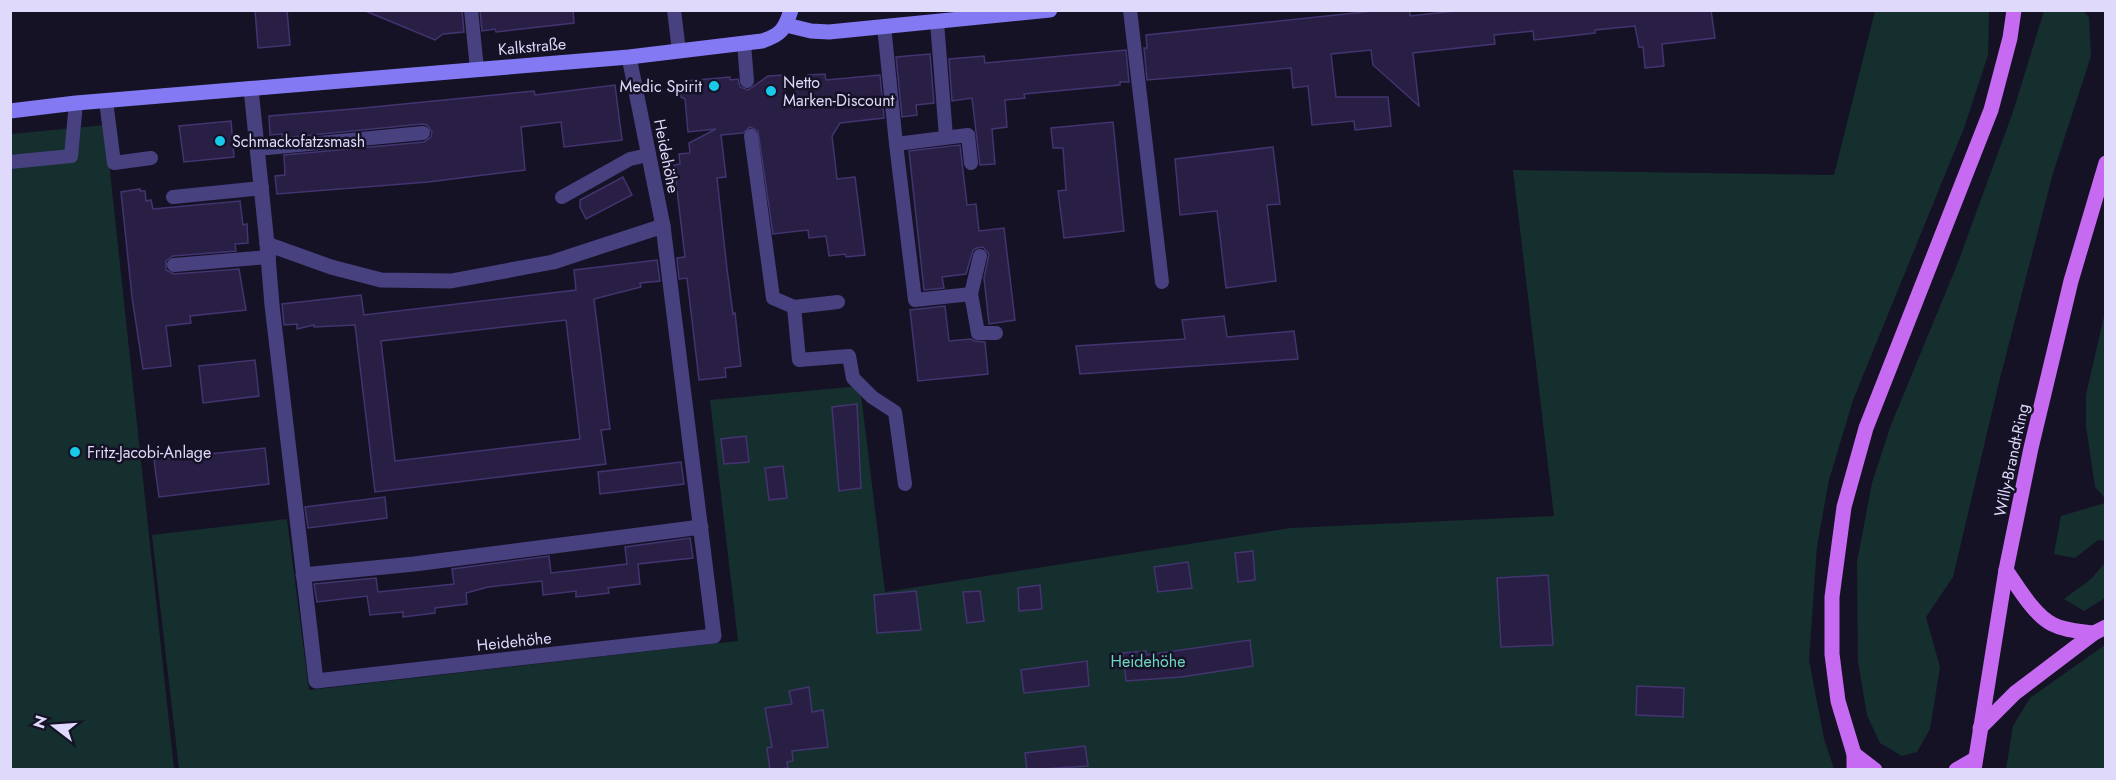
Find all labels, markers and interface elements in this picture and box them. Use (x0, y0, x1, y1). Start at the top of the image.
street label: Kalkstraße (497, 32, 567, 61)
place label: Netto Marken-Discount (783, 71, 895, 112)
place label: Medic Spirit (620, 75, 702, 98)
marker: Medic Spirit (707, 79, 721, 93)
marker: Netto Marken-Discount (764, 84, 778, 98)
street label: Heidehöhe (648, 117, 685, 195)
place label: Schmackofatzsmash (232, 130, 365, 153)
marker: Schmackofatzsmash (213, 134, 227, 148)
street label: Willy-Brandt-Ring (1988, 401, 2035, 519)
place label: Fritz-Jacobi-Anlage (87, 441, 211, 464)
marker: Fritz-Jacobi-Anlage (68, 445, 82, 459)
street label: Heidehöhe (476, 626, 553, 657)
park label: Heidehöhe (1111, 650, 1185, 673)
north arrow (24, 696, 84, 756)
text: N (27, 712, 53, 731)

